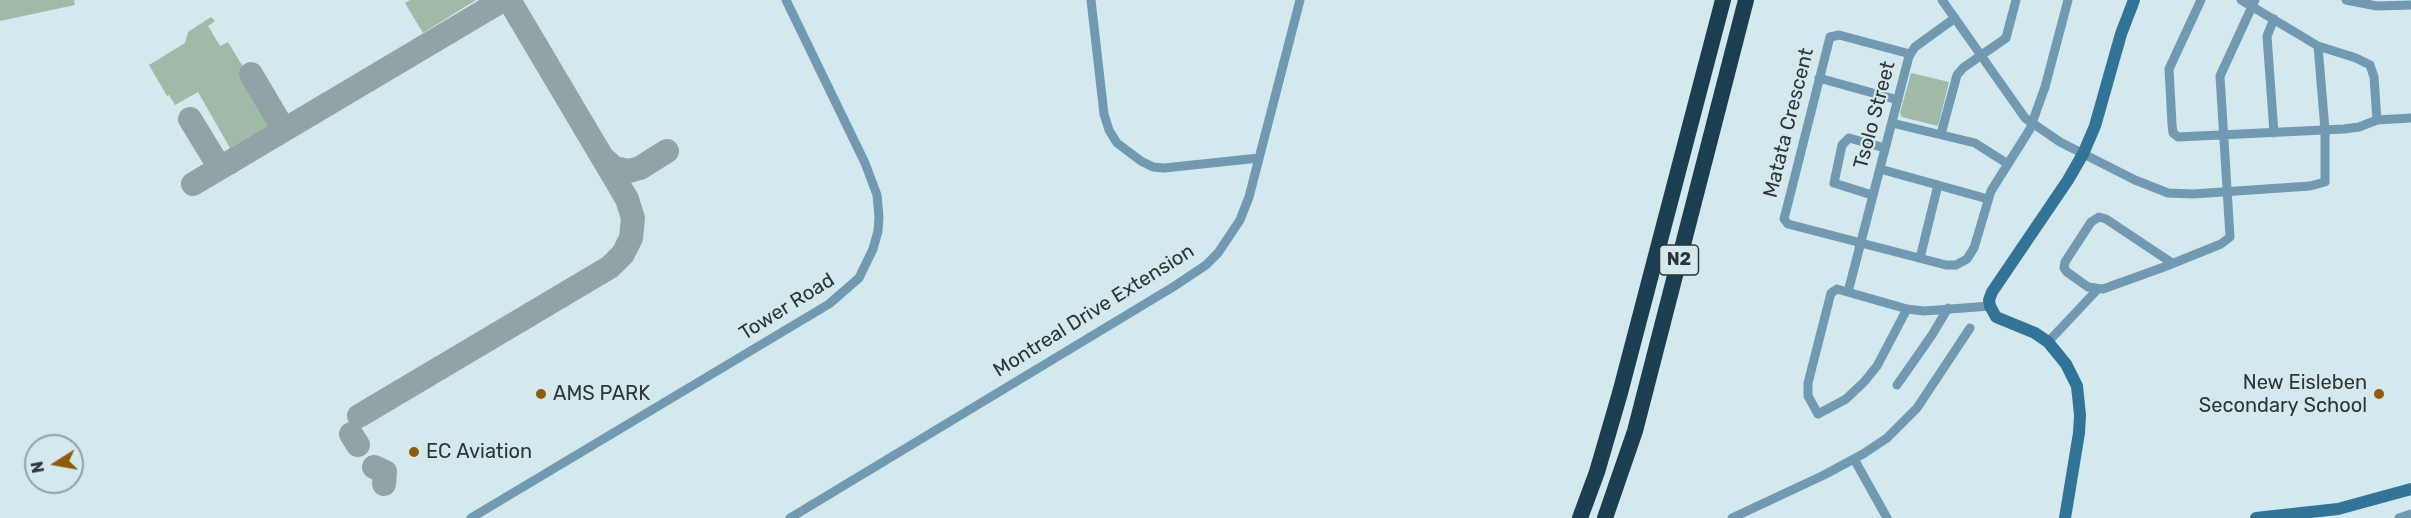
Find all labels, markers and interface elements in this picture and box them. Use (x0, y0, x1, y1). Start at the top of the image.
street label: Matata Crescent (1759, 46, 1819, 200)
street label: Tsolo Street (1849, 59, 1901, 171)
street label: Montreal Drive Extension (989, 239, 1199, 383)
road number: N2 (1660, 245, 1698, 275)
street label: Tower Road (735, 268, 839, 346)
place label: New Eisleben Secondary School (2199, 371, 2367, 418)
place label: AMS PARK (553, 382, 650, 406)
marker: AMS PARK (534, 387, 548, 401)
marker: New Eisleben Secondary School (2372, 387, 2386, 401)
north arrow (24, 434, 84, 494)
place label: EC Aviation (426, 440, 532, 464)
marker: EC Aviation (407, 445, 421, 459)
text: N (27, 460, 48, 475)

